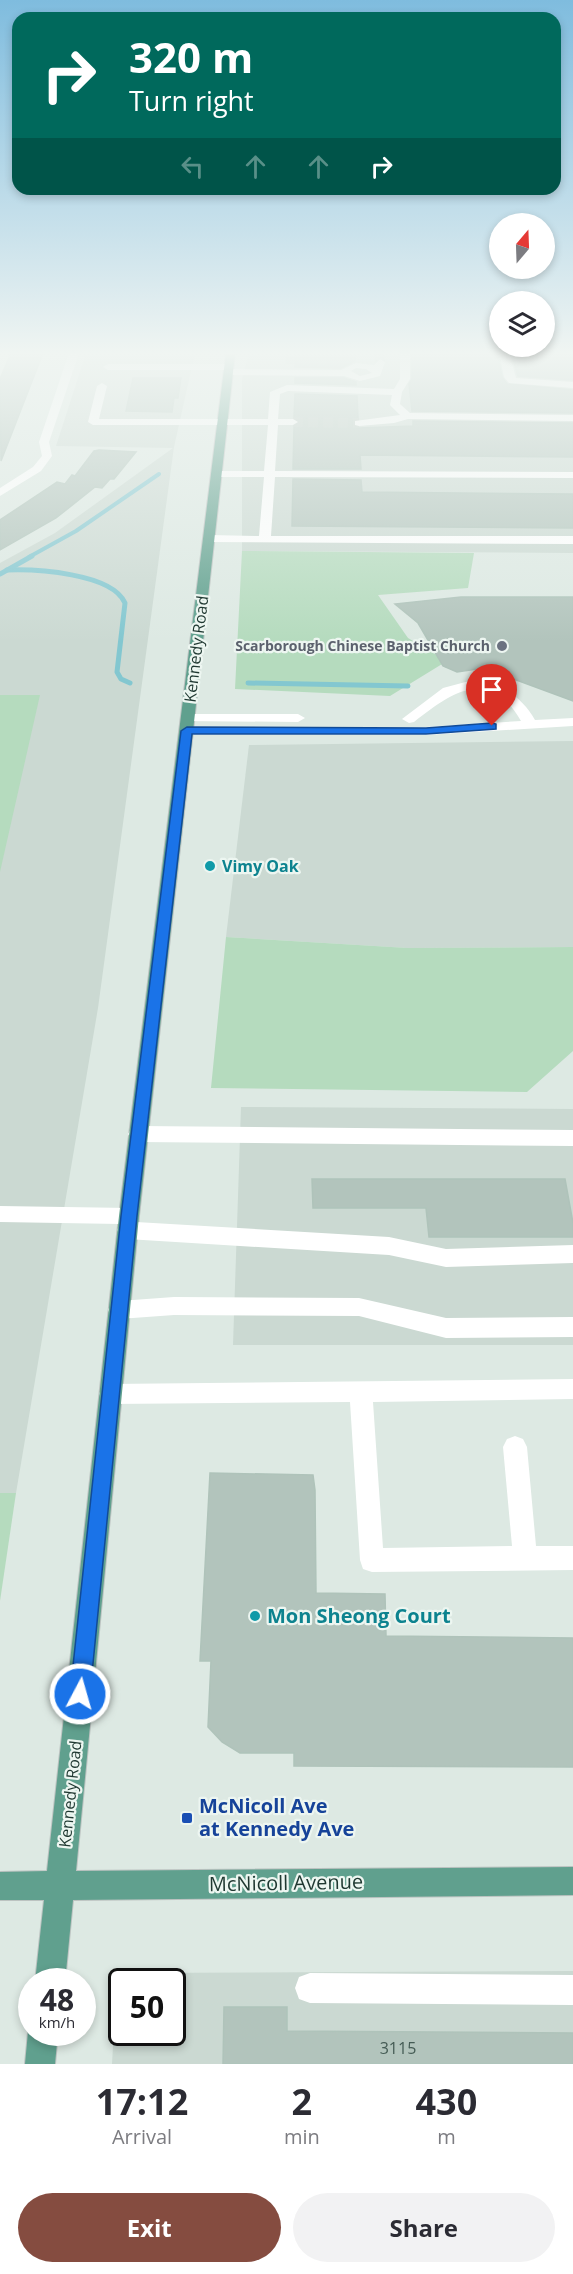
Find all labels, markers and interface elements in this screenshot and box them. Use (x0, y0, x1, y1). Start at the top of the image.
text: 320 m (129, 28, 253, 85)
icon: right (30, 36, 108, 114)
text: Turn right (129, 82, 254, 119)
icon: left (176, 150, 209, 183)
icon: ahead (239, 150, 272, 183)
icon: ahead (302, 150, 335, 183)
icon: right (365, 150, 398, 183)
north arrow (489, 213, 555, 279)
map controls (489, 213, 555, 357)
button: layers (489, 291, 555, 357)
street label: Kennedy Road (179, 594, 213, 704)
place label: Scarborough Chinese Baptist Church (235, 636, 490, 655)
marker: Scarborough Chinese Baptist Church (495, 639, 509, 653)
pin (466, 664, 517, 726)
icon: arrive (475, 673, 508, 706)
place label: Vimy Oak (222, 855, 299, 877)
marker: Vimy Oak (203, 859, 217, 873)
place label: Mon Sheong Court (267, 1602, 451, 1629)
marker: Mon Sheong Court (248, 1609, 262, 1623)
position arrow (48, 1662, 112, 1726)
street label: Kennedy Road (53, 1739, 87, 1849)
place label: McNicoll Ave at Kennedy Ave (199, 1792, 354, 1842)
marker: McNicoll Ave at Kennedy Ave (180, 1811, 194, 1825)
street label: McNicoll Avenue (209, 1868, 363, 1897)
speed limit sign: 50 (108, 1968, 186, 2046)
text: 48 (40, 1979, 74, 2020)
text: km/h (39, 2012, 75, 2032)
house number: 3115 (380, 2037, 416, 2059)
text: 17:12 (96, 2077, 188, 2126)
text: 2 (292, 2077, 312, 2126)
text: 430 (416, 2077, 477, 2126)
text: Arrival (112, 2123, 172, 2150)
text: min (284, 2123, 320, 2150)
text: m (437, 2123, 456, 2150)
button: Exit (18, 2193, 281, 2262)
button: Share (293, 2193, 555, 2262)

